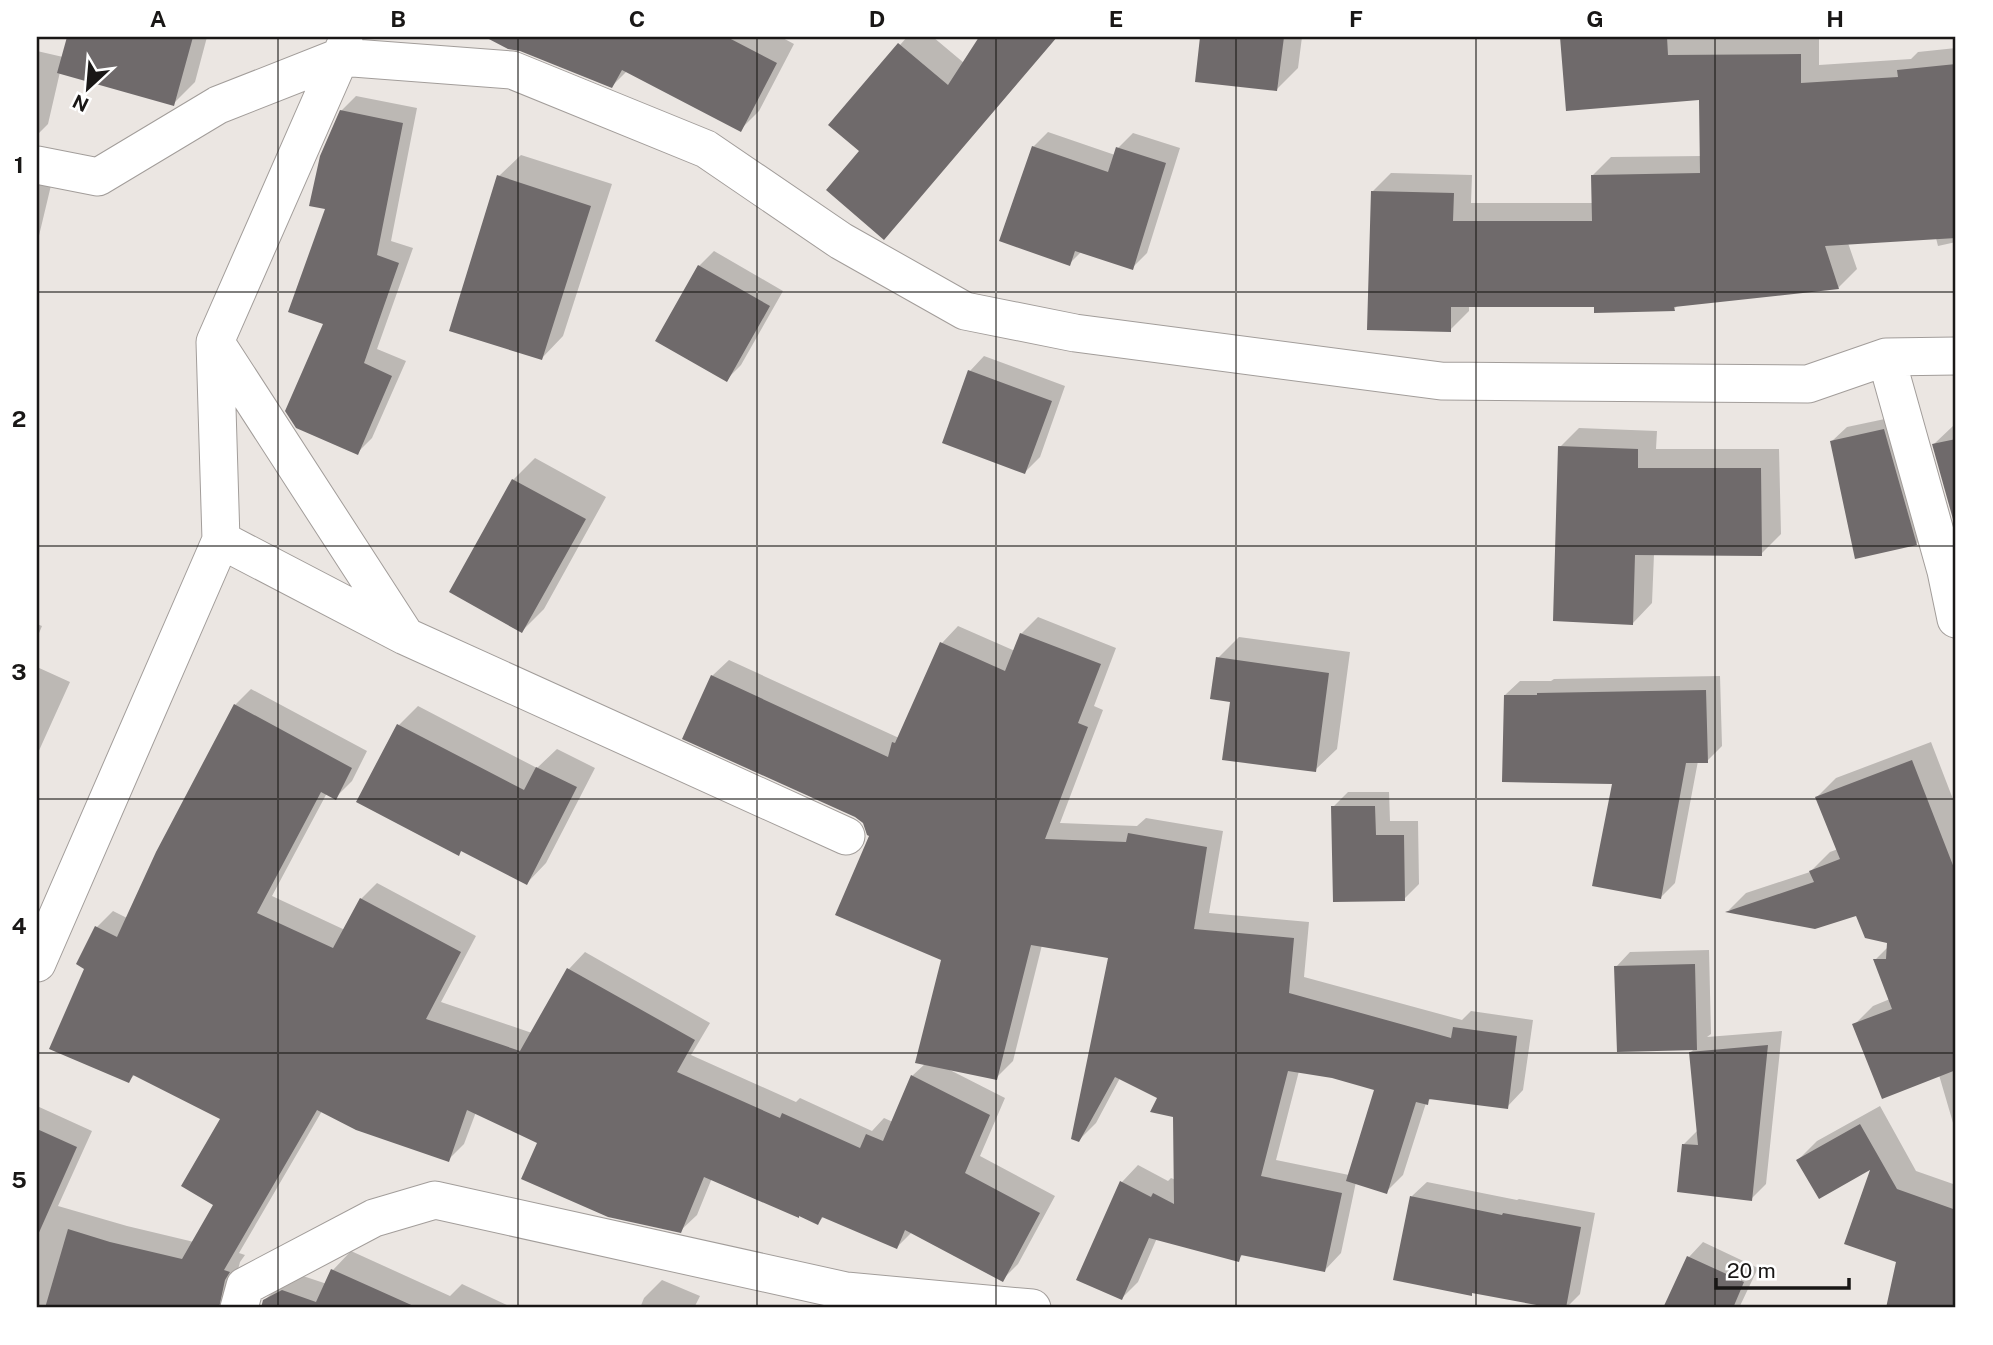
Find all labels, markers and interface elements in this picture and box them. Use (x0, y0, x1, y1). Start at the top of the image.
text: A (150, 5, 167, 32)
text: B (390, 5, 406, 32)
text: C (629, 5, 645, 32)
text: D (869, 5, 885, 32)
text: E (1109, 5, 1123, 32)
text: F (1349, 5, 1363, 32)
text: G (1586, 5, 1604, 32)
text: H (1826, 5, 1844, 32)
north arrow (52, 52, 122, 122)
text: N (69, 90, 92, 116)
text: 1 (14, 151, 24, 178)
text: 2 (12, 405, 26, 432)
text: 3 (11, 658, 27, 685)
text: 4 (11, 912, 27, 939)
text: 5 (11, 1166, 27, 1193)
scale bar (1716, 1247, 1850, 1291)
text: 20 m (1727, 1258, 1776, 1283)

